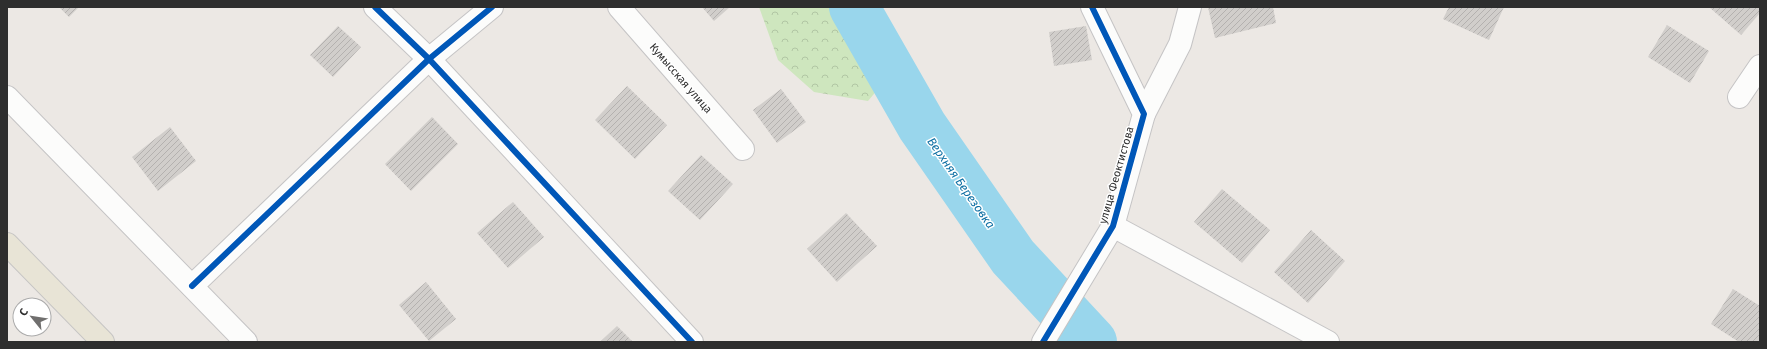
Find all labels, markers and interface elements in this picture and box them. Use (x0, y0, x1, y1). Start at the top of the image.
street label: Кумысская улица (647, 41, 715, 116)
street label: улица Феоктистова (1096, 125, 1137, 225)
water label: Верхняя Березовка (924, 135, 998, 231)
north arrow (12, 297, 52, 337)
text: С (17, 306, 31, 318)

